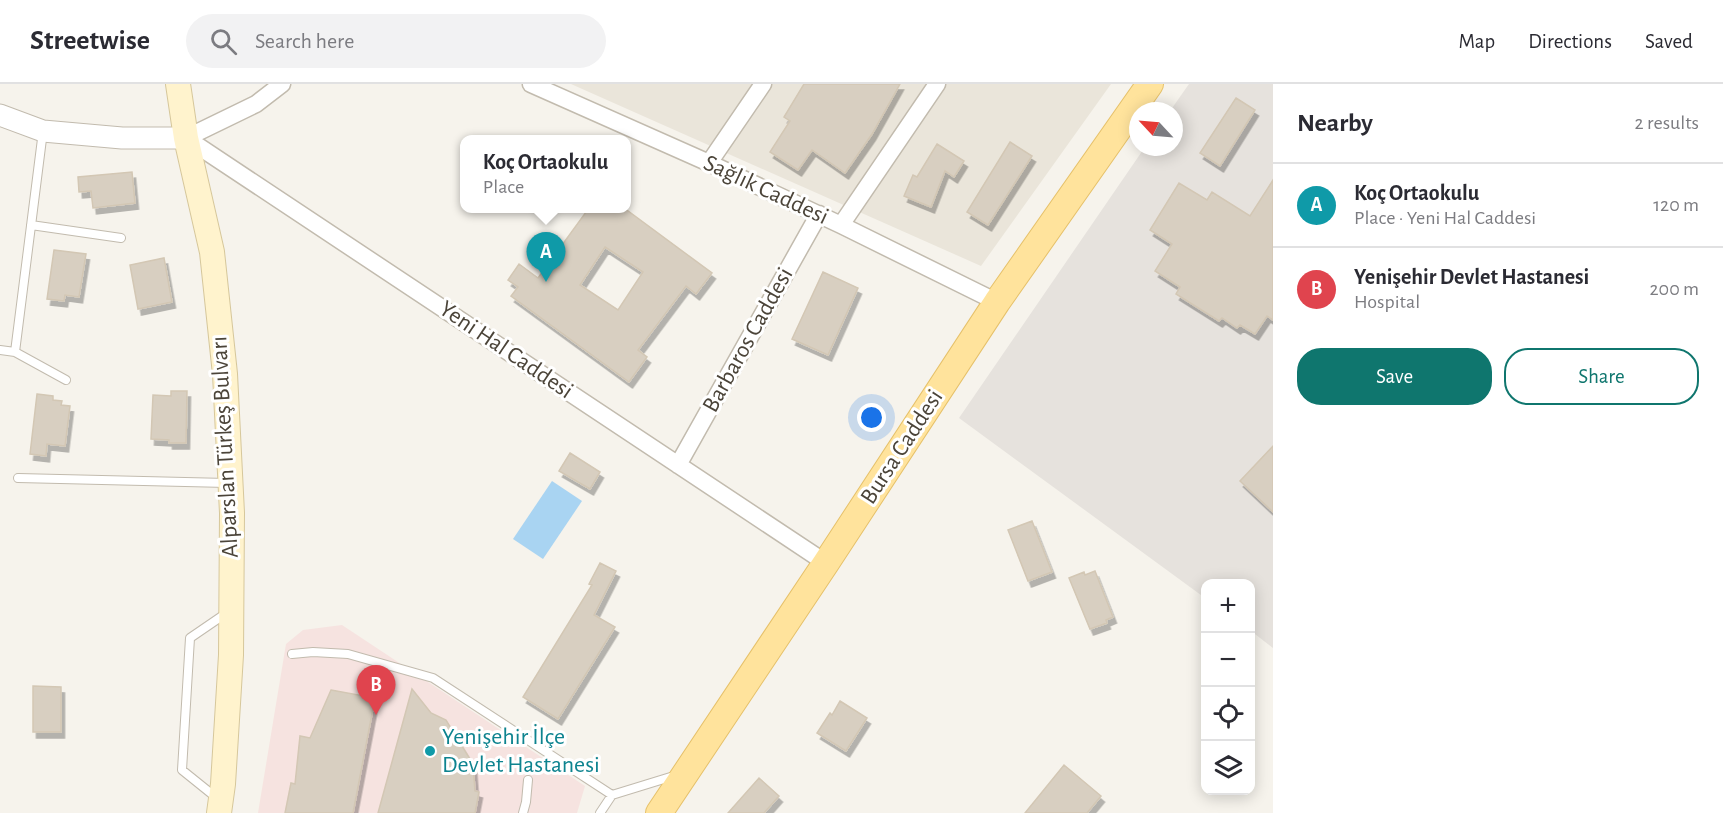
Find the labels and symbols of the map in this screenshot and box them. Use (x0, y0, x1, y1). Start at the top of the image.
north arrow (1129, 102, 1183, 156)
street label: Sağlık Caddesi (700, 151, 832, 229)
pin: A (526, 232, 566, 282)
street label: Barbaros Caddesi (698, 264, 798, 416)
street label: Yeni Hal Caddesi (435, 297, 577, 403)
street label: Alparslan Türkeş Bulvarı (207, 335, 243, 559)
street label: Bursa Caddesi (856, 386, 948, 508)
your location (857, 403, 886, 432)
pin: B (356, 666, 395, 715)
place label: Yenişehir İlçe Devlet Hastanesi (442, 724, 600, 777)
marker: Yenişehir İlçe Devlet Hastanesi (423, 744, 437, 758)

